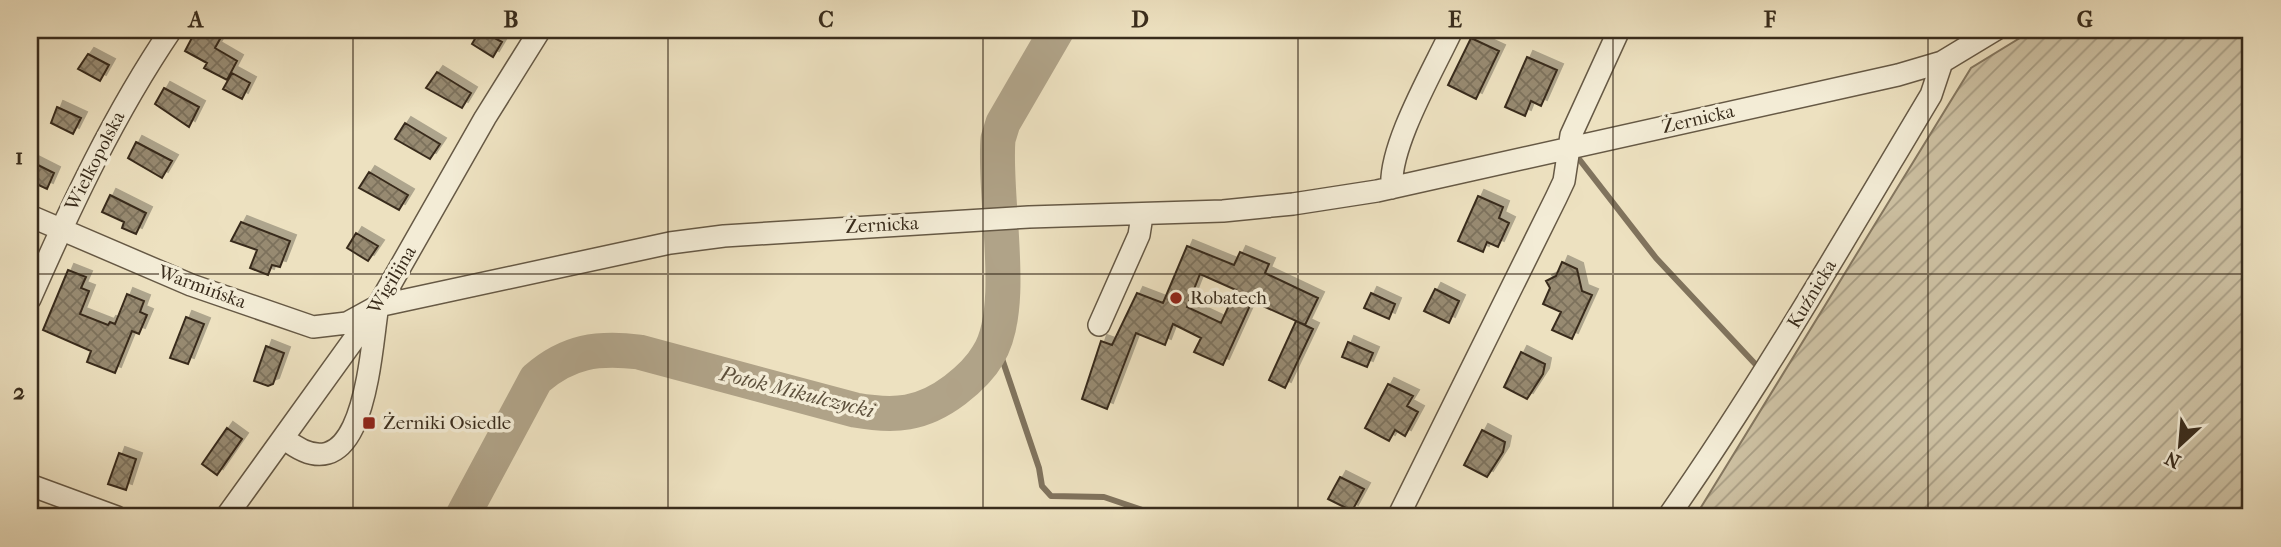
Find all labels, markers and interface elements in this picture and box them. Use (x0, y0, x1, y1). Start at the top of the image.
text: A (187, 6, 205, 33)
text: B (504, 6, 519, 33)
text: C (818, 6, 834, 33)
text: D (1131, 6, 1149, 33)
text: E (1448, 6, 1462, 33)
text: F (1763, 6, 1777, 33)
text: G (2077, 6, 2093, 33)
street label: Żernicka (1660, 100, 1737, 138)
street label: Wielkopolska (60, 108, 129, 215)
text: 1 (15, 143, 23, 170)
street label: Żernicka (845, 212, 920, 238)
street label: Wigilijna (363, 242, 421, 319)
street label: Kuźnicka (1783, 256, 1841, 332)
street label: Warmińska (154, 261, 249, 313)
place label: Robatech (1190, 287, 1267, 309)
marker: Robatech (1168, 290, 1184, 306)
water label: Potok Mikulczycki (717, 361, 878, 423)
text: 2 (13, 378, 25, 405)
north arrow (2144, 410, 2214, 480)
place label: Żerniki Osiedle (383, 412, 511, 434)
marker: Żerniki Osiedle (361, 415, 377, 431)
text: N (2161, 446, 2184, 472)

